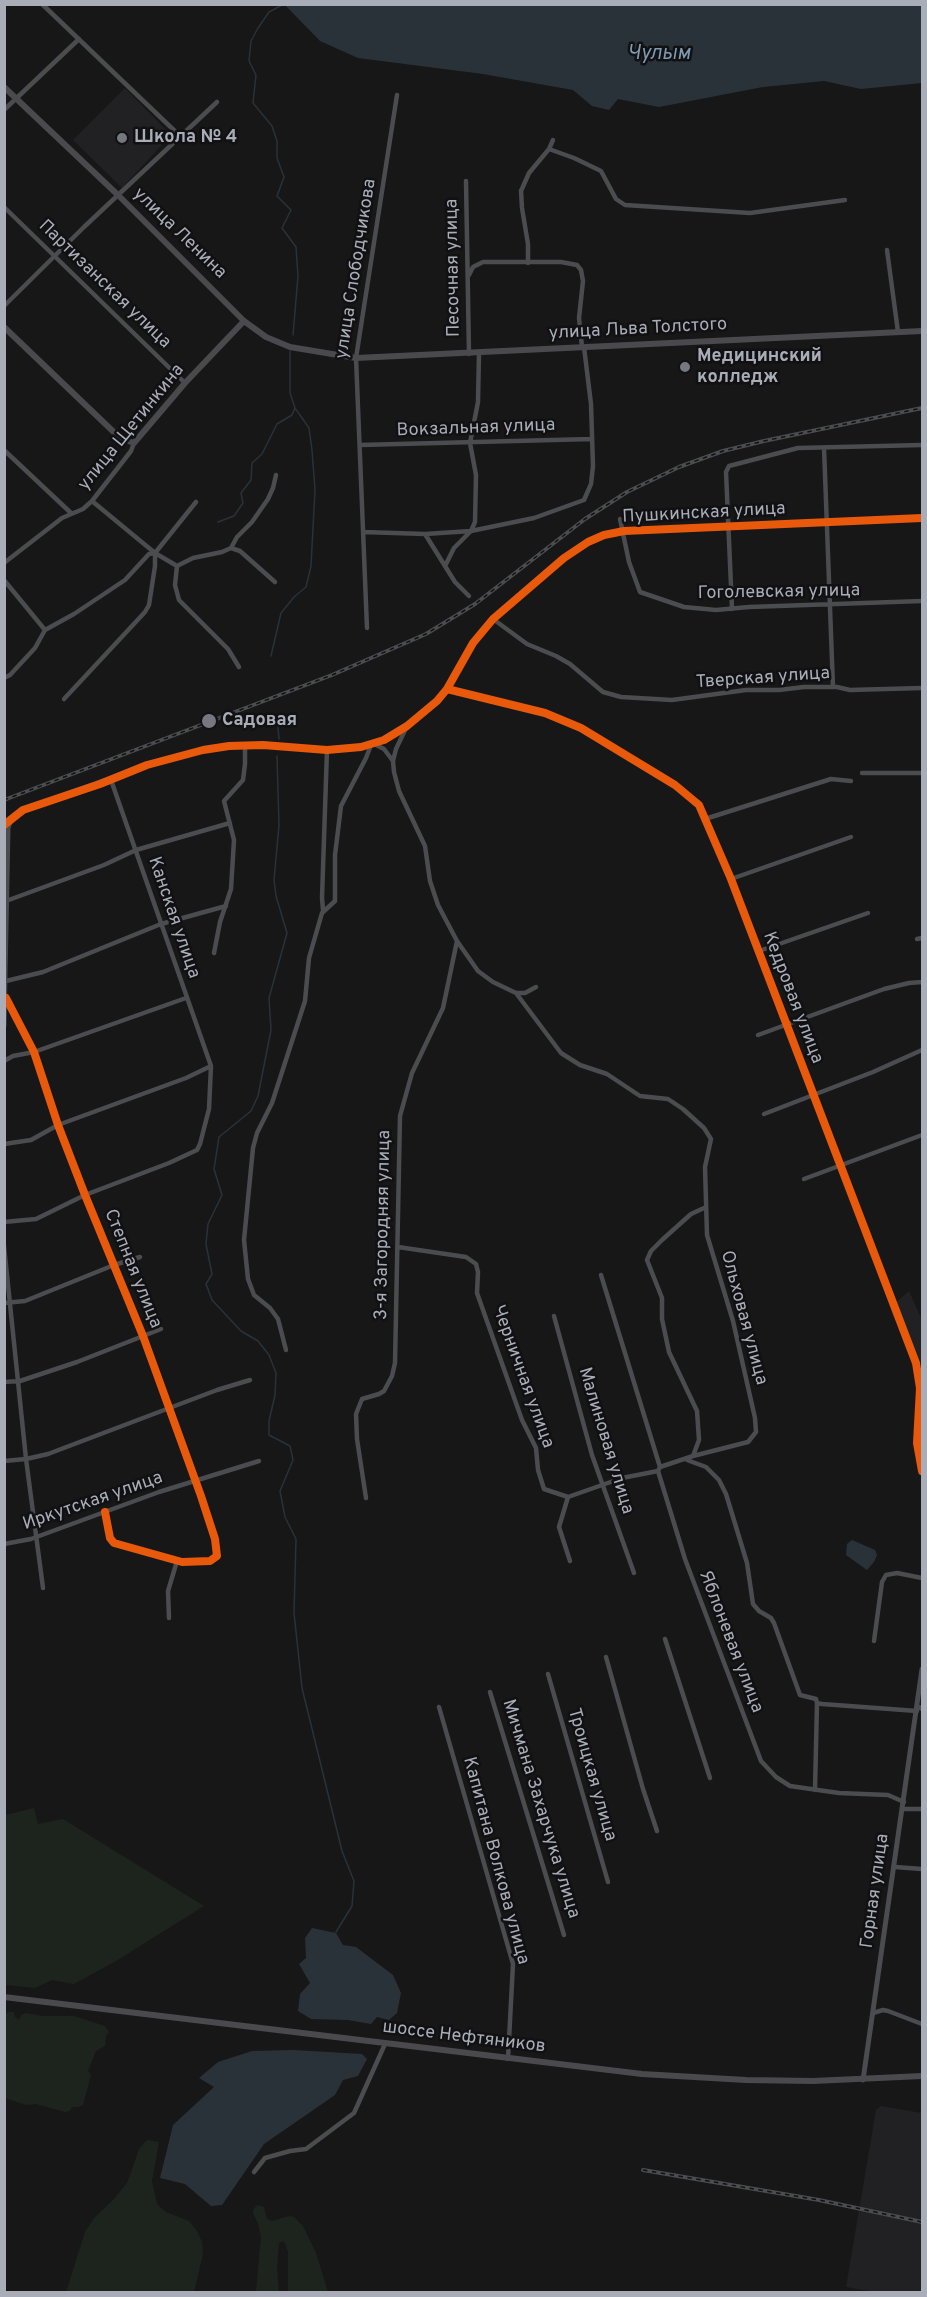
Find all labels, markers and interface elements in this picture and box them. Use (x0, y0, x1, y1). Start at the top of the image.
water label: Чулым (628, 43, 690, 67)
place label: Школа № 4 (134, 127, 237, 149)
marker: Школа № 4 (115, 131, 129, 145)
street label: улица Слободчикова (332, 177, 382, 361)
street label: улица Ленина (128, 184, 230, 284)
street label: Песочная улица (442, 199, 466, 337)
street label: Партизанская улица (33, 216, 175, 354)
street label: улица Льва Толстого (548, 315, 728, 345)
place label: Медицинский колледж (697, 346, 822, 388)
street label: улица Щетинкина (74, 360, 190, 496)
marker: Медицинский колледж (678, 360, 692, 374)
street label: Вокзальная улица (396, 415, 556, 443)
street label: Пушкинская улица (622, 499, 786, 529)
street label: Гоголевская улица (698, 581, 860, 605)
street label: Тверская улица (695, 664, 831, 694)
place label: Садовая (222, 710, 297, 732)
marker: Садовая (200, 712, 218, 730)
street label: Канская улица (142, 854, 204, 982)
street label: Кедровая улица (757, 929, 827, 1067)
street label: 3-я Загородняя улица (372, 1130, 396, 1320)
street label: Степная улица (98, 1206, 166, 1332)
street label: Ольховая улица (715, 1248, 771, 1388)
street label: Черничная улица (486, 1303, 558, 1451)
street label: Малиновая улица (572, 1365, 638, 1517)
street label: Иркутская улица (20, 1468, 166, 1536)
street label: Яблоневая улица (693, 1568, 767, 1716)
street label: Мичмана Захарчука улица (496, 1697, 584, 1921)
street label: Троицкая улица (562, 1706, 620, 1844)
street label: Капитана Волкова улица (457, 1755, 533, 1967)
street label: Горная улица (857, 1832, 895, 1950)
street label: шоссе Нефтяников (381, 2017, 547, 2059)

